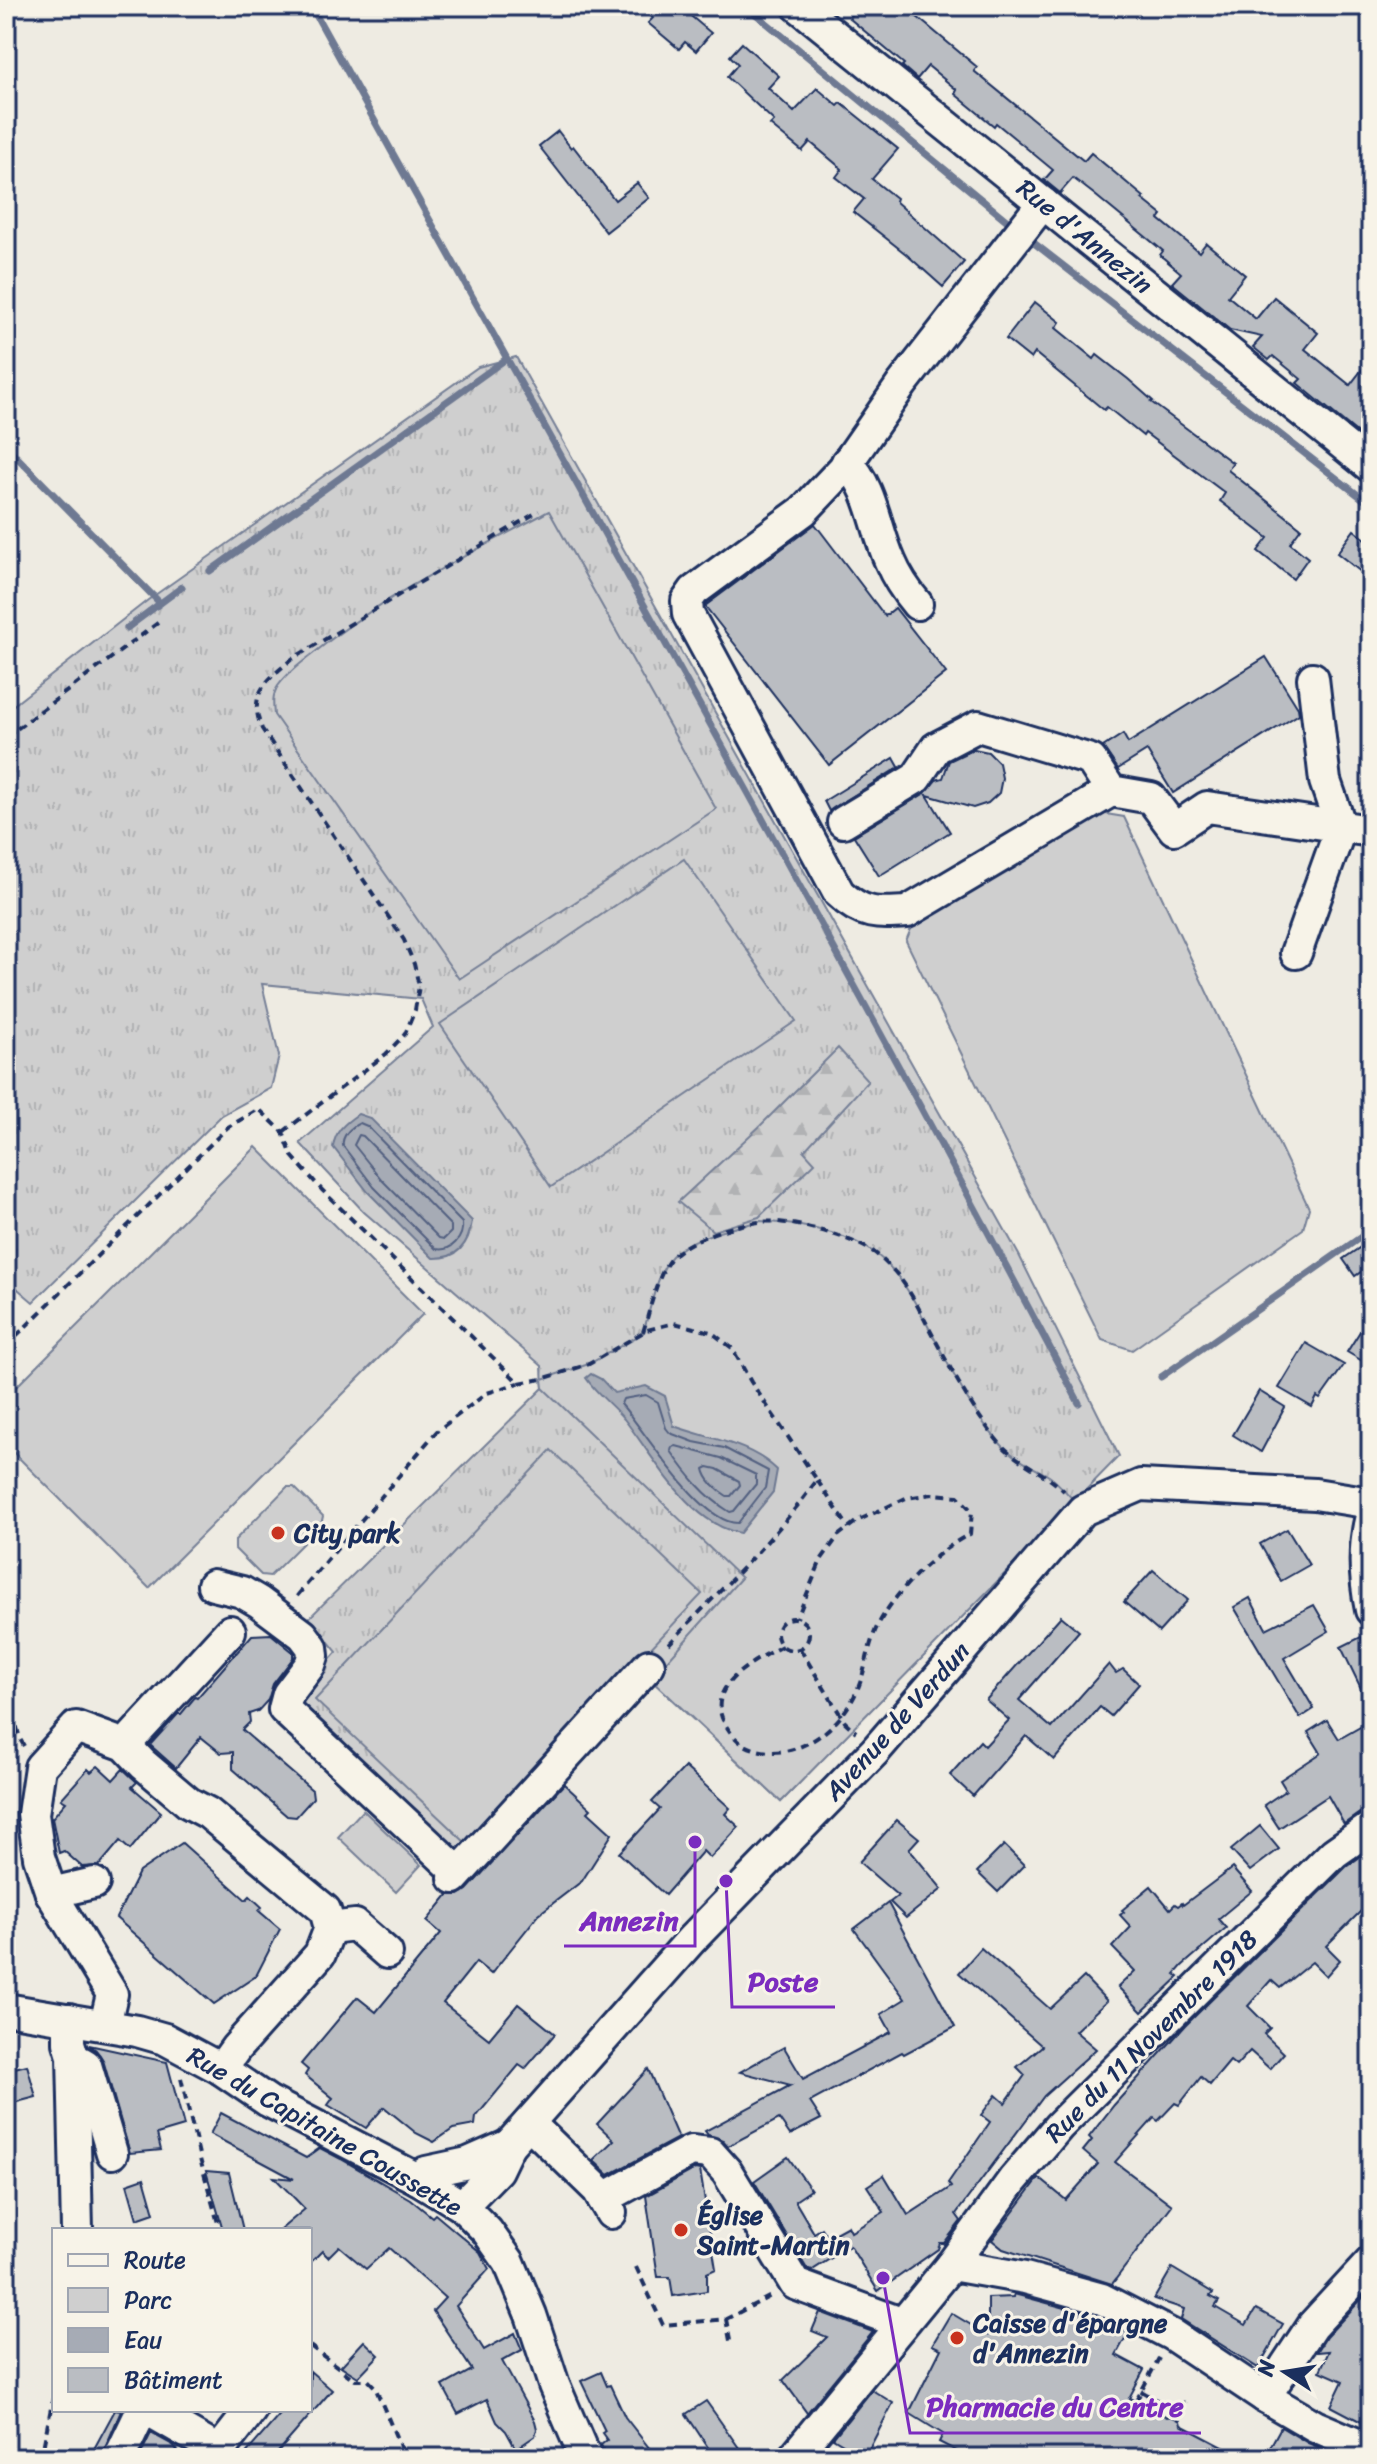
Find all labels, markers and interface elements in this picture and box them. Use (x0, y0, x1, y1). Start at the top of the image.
street label: Rue d'Annezin (1006, 166, 1164, 306)
place label: City park (293, 1510, 400, 1556)
marker: City park (269, 1524, 287, 1542)
street label: Avenue de Verdun (811, 1630, 982, 1812)
callout: Annezin (564, 1894, 695, 1946)
text: Annezin (578, 1896, 679, 1945)
street label: Rue du 11 Novembre 1918 (1033, 1918, 1269, 2154)
callout: Poste (732, 1955, 835, 2007)
text: Poste (748, 1957, 819, 2006)
street label: Rue du Capitaine Coussette (178, 2033, 472, 2229)
place label: Église Saint-Martin (696, 2192, 850, 2268)
marker: Église Saint-Martin (672, 2221, 690, 2239)
legend (52, 2228, 312, 2412)
text: Route (124, 2239, 186, 2281)
text: Parc (124, 2279, 172, 2321)
place label: Caisse d'épargne d'Annezin (972, 2300, 1168, 2376)
text: Eau (124, 2319, 162, 2361)
marker: Caisse d'épargne d'Annezin (948, 2329, 966, 2347)
north arrow (1245, 2332, 1325, 2412)
text: N (1245, 2356, 1287, 2380)
text: Bâtiment (124, 2359, 223, 2401)
callout: Pharmacie du Centre (910, 2381, 1201, 2433)
text: Pharmacie du Centre (926, 2382, 1184, 2431)

